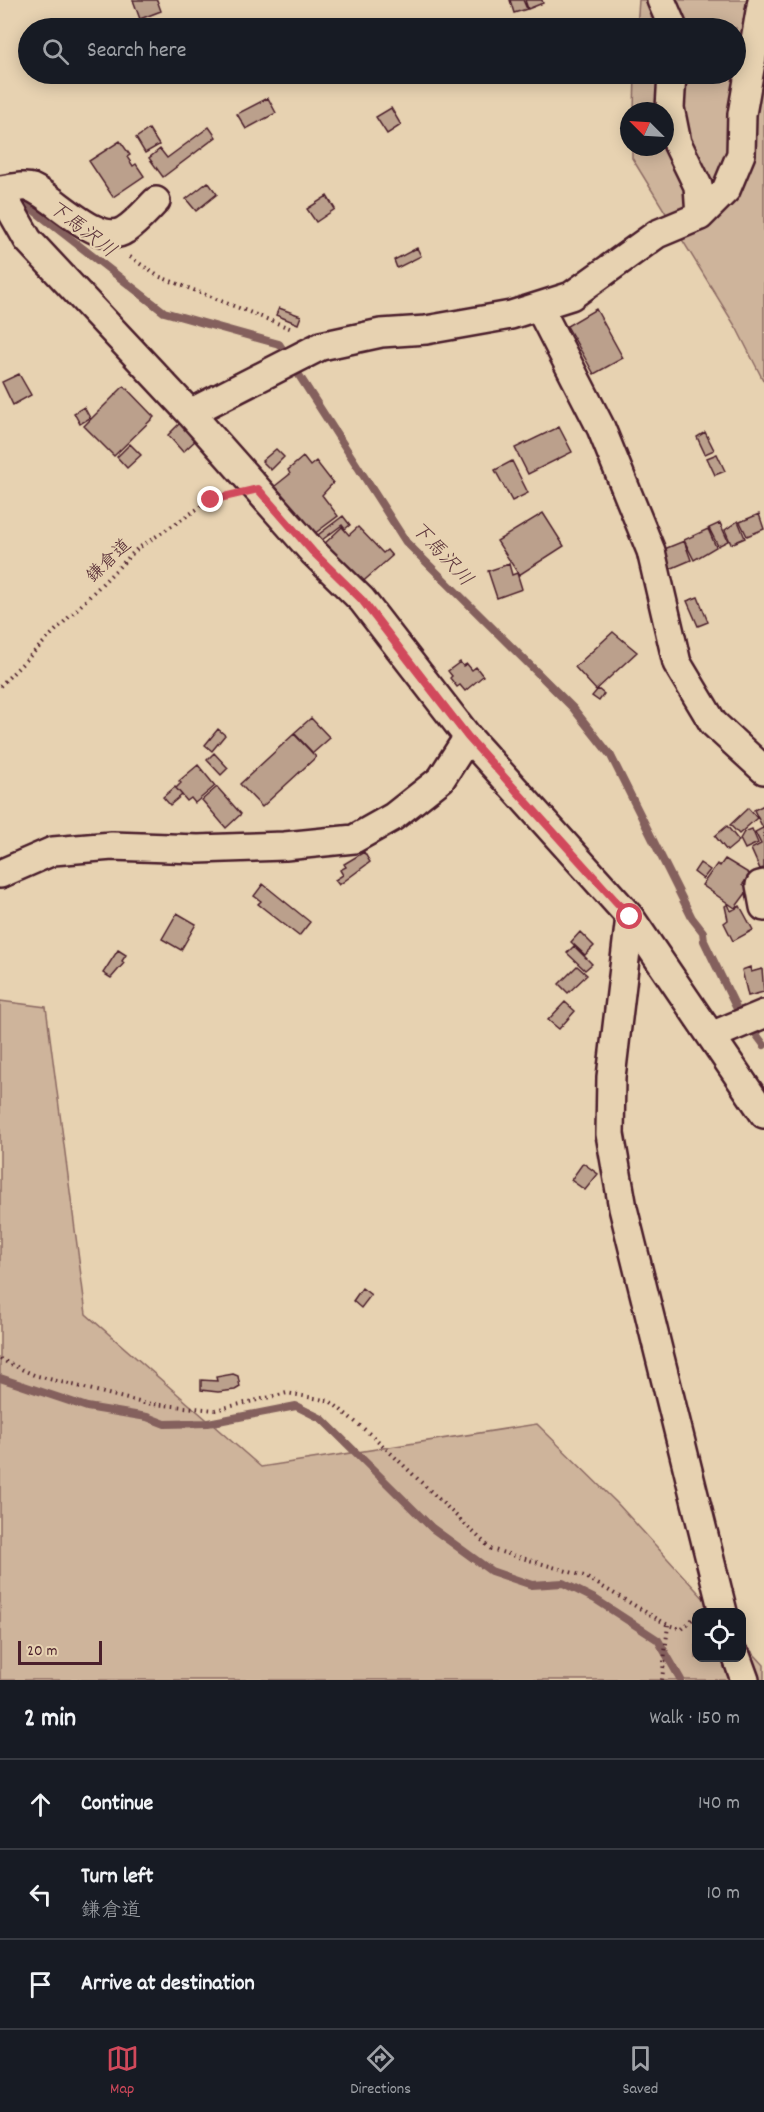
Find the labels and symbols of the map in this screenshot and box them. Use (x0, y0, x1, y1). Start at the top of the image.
north arrow (620, 102, 674, 156)
water label: 下馬沢川 (41, 195, 121, 266)
route end (197, 486, 223, 512)
water label: 下馬沢川 (403, 516, 478, 594)
street label: 鎌倉道 (82, 534, 138, 590)
route start (616, 903, 642, 929)
scale bar (18, 1638, 102, 1666)

